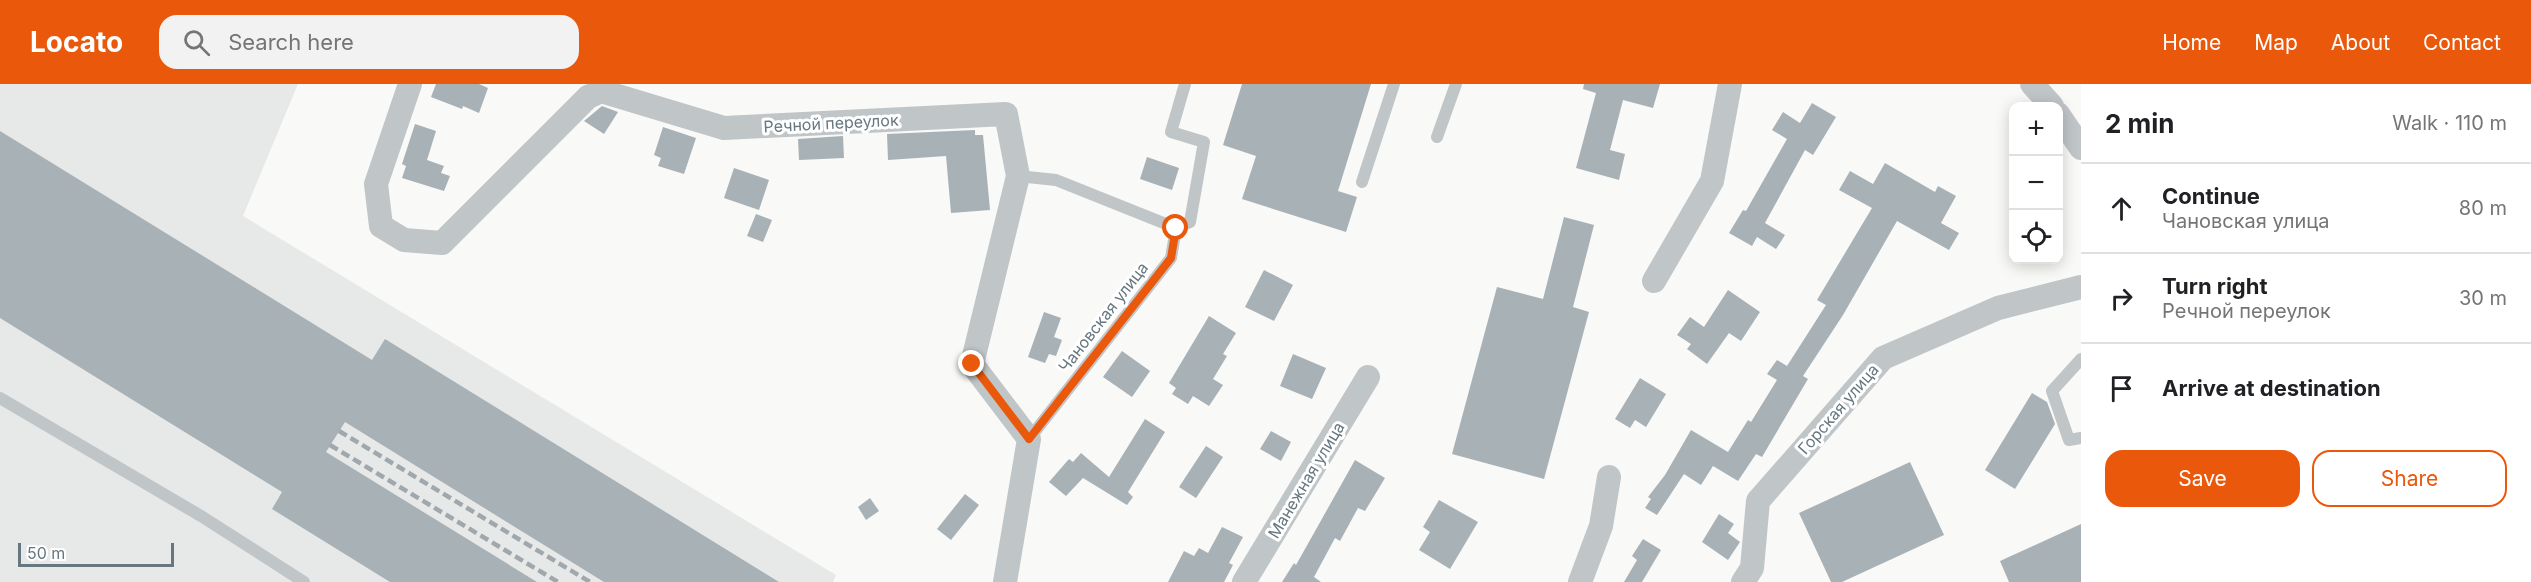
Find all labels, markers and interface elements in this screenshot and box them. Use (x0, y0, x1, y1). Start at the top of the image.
search box (159, 15, 579, 69)
text: Locato (30, 25, 123, 59)
icon: search (180, 26, 213, 59)
text: Search here (228, 29, 354, 55)
text: Home (2162, 30, 2221, 55)
text: Map (2254, 30, 2298, 55)
text: About (2331, 30, 2390, 55)
text: Contact (2423, 30, 2501, 55)
map controls (2009, 102, 2063, 264)
button: + (2009, 102, 2063, 156)
text: 2 min (2105, 108, 2175, 139)
street label: Речной переулок (763, 109, 899, 137)
text: Walk · 110 m (2392, 111, 2507, 135)
button: − (2009, 156, 2063, 210)
text: Continue (2162, 183, 2260, 209)
icon: ahead (2105, 192, 2138, 225)
text: 80 m (2459, 196, 2507, 220)
text: Чановская улица (2162, 209, 2329, 233)
button: locate (2009, 210, 2063, 264)
route start (1162, 214, 1188, 240)
street label: Чановская улица (1054, 258, 1152, 376)
text: Turn right (2162, 273, 2268, 299)
icon: right (2105, 282, 2138, 315)
text: 30 m (2459, 286, 2507, 310)
text: Речной переулок (2162, 299, 2331, 323)
route end (958, 350, 984, 376)
street label: Горская улица (1793, 360, 1883, 458)
icon: arrive (2105, 372, 2138, 405)
text: Arrive at destination (2162, 375, 2381, 401)
street label: Манежная улица (1263, 418, 1349, 542)
button: Save (2105, 450, 2300, 507)
button: Share (2312, 450, 2507, 507)
scale bar (18, 540, 174, 568)
text: 50 m (27, 543, 65, 563)

